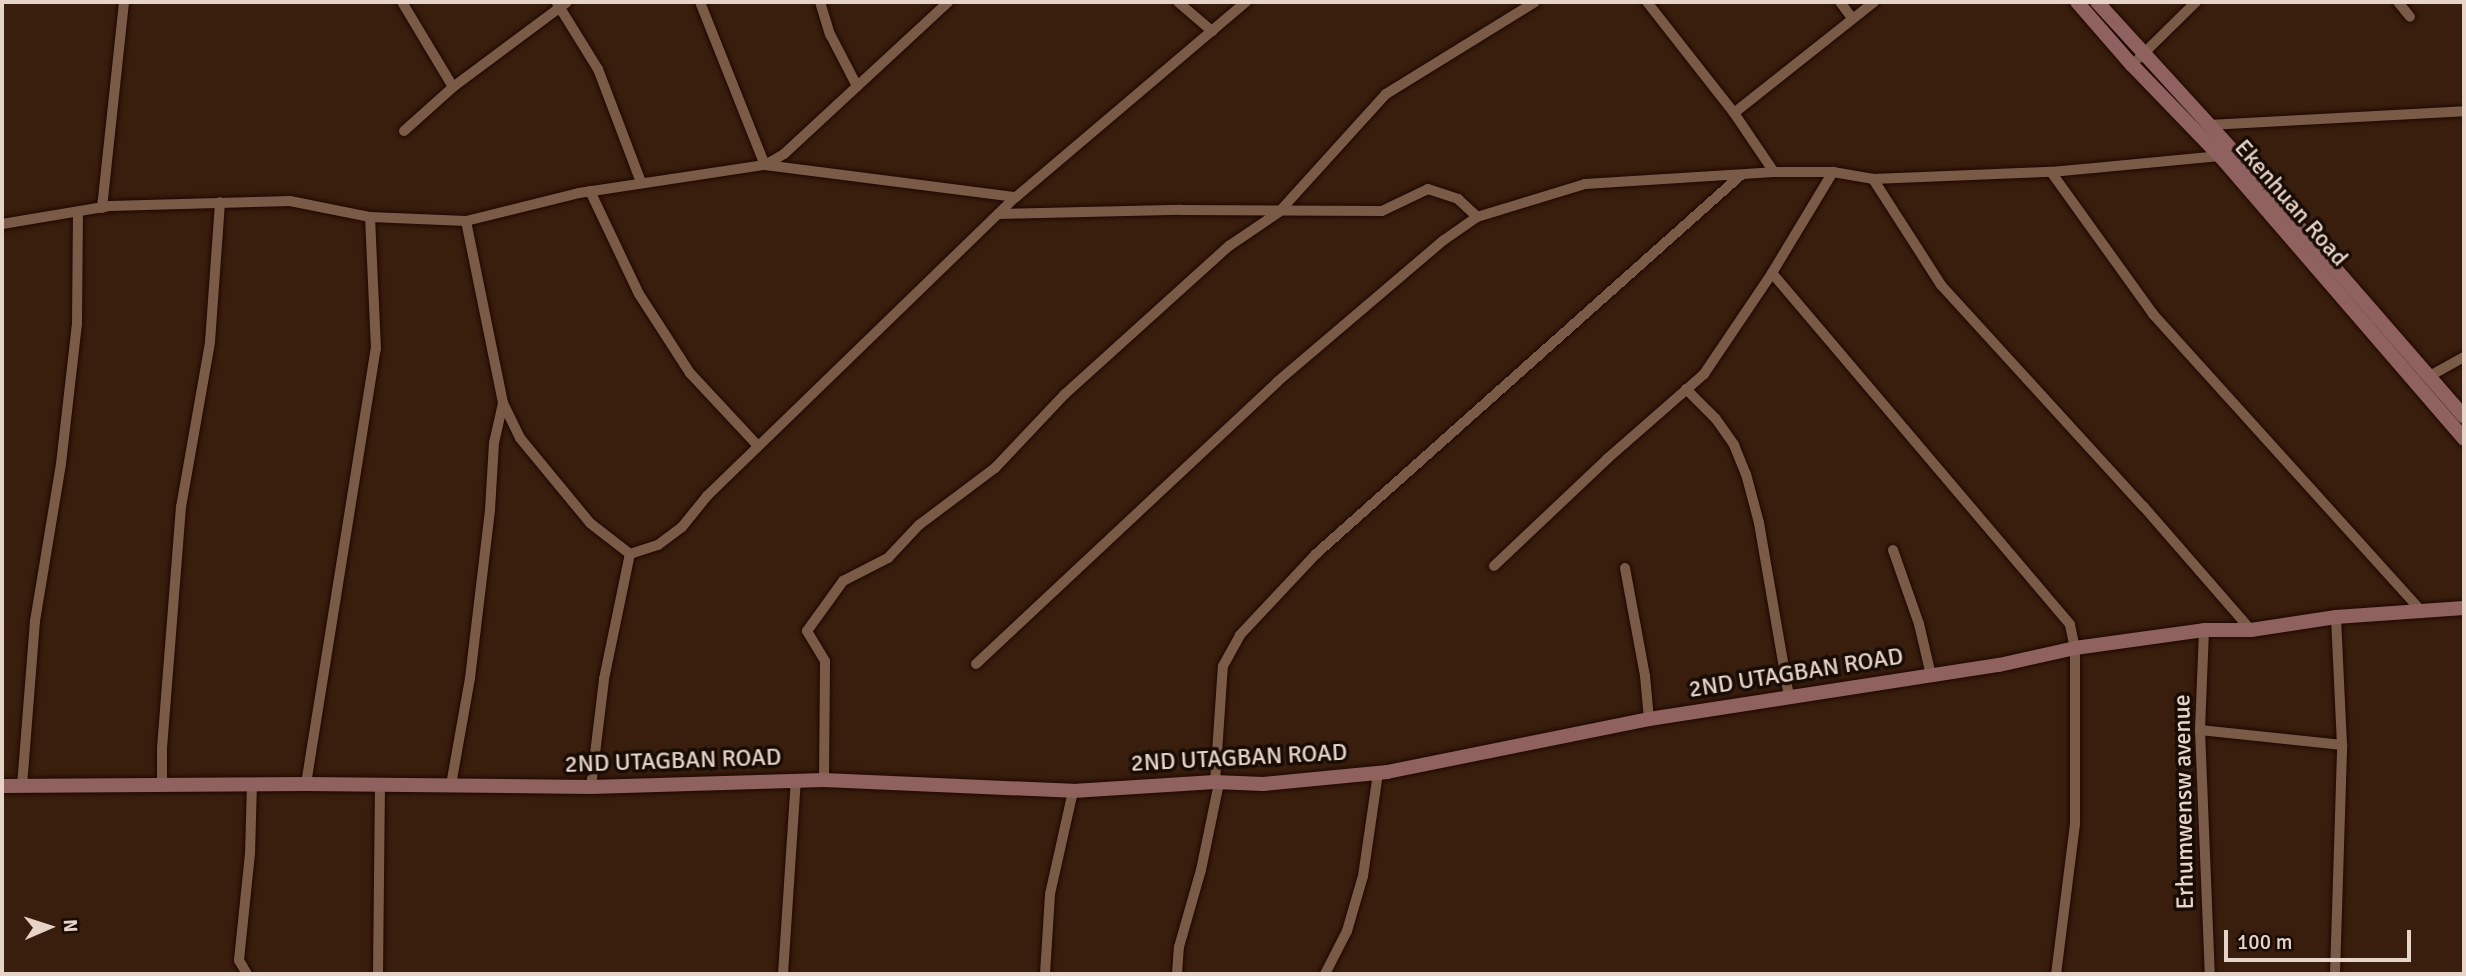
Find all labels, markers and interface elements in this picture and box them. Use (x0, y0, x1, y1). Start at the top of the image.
street label: Ekenhuan Road (2228, 134, 2354, 272)
street label: 2ND UTAGBAN ROAD (1687, 642, 1905, 704)
street label: Erhumwensw avenue (2168, 694, 2200, 910)
street label: 2ND UTAGBAN ROAD (1130, 738, 1348, 778)
street label: 2ND UTAGBAN ROAD (564, 743, 782, 779)
north arrow (14, 892, 84, 962)
scale bar (2228, 916, 2415, 960)
text: N (58, 919, 82, 933)
text: 100 m (2237, 929, 2292, 955)

